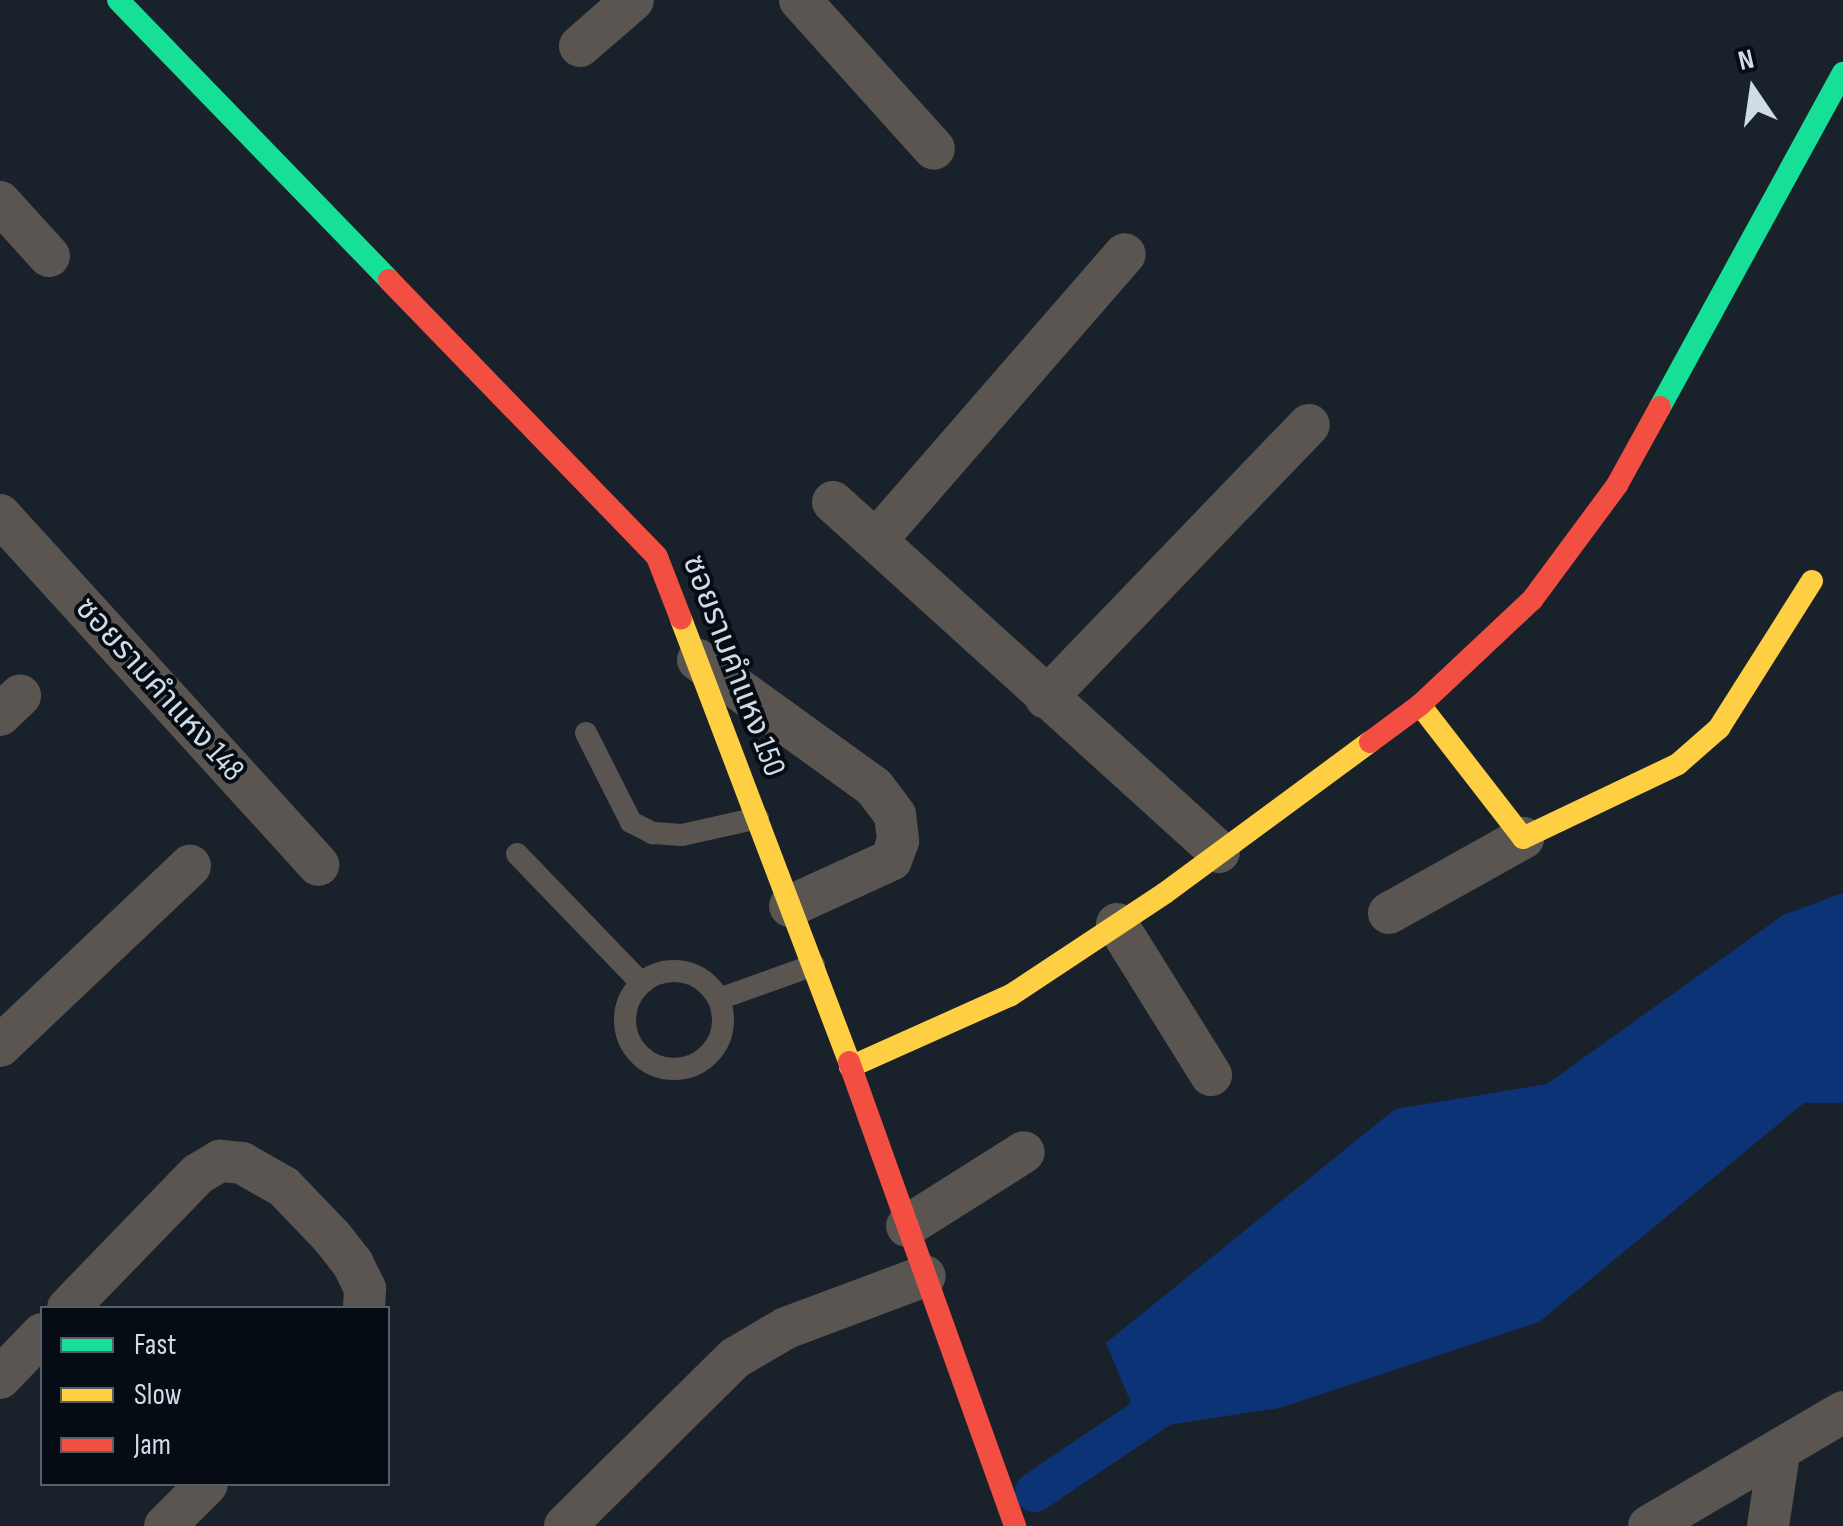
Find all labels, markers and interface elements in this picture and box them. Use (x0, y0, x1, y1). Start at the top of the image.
north arrow (1703, 40, 1803, 140)
text: N (1735, 43, 1757, 78)
street label: ซอยรามคำแหง 150 (673, 550, 793, 782)
street label: ซอยรามคำแหง 148 (66, 590, 252, 790)
legend (40, 1306, 390, 1486)
text: Fast (134, 1327, 176, 1363)
text: Slow (134, 1377, 182, 1413)
text: Jam (134, 1427, 171, 1463)

